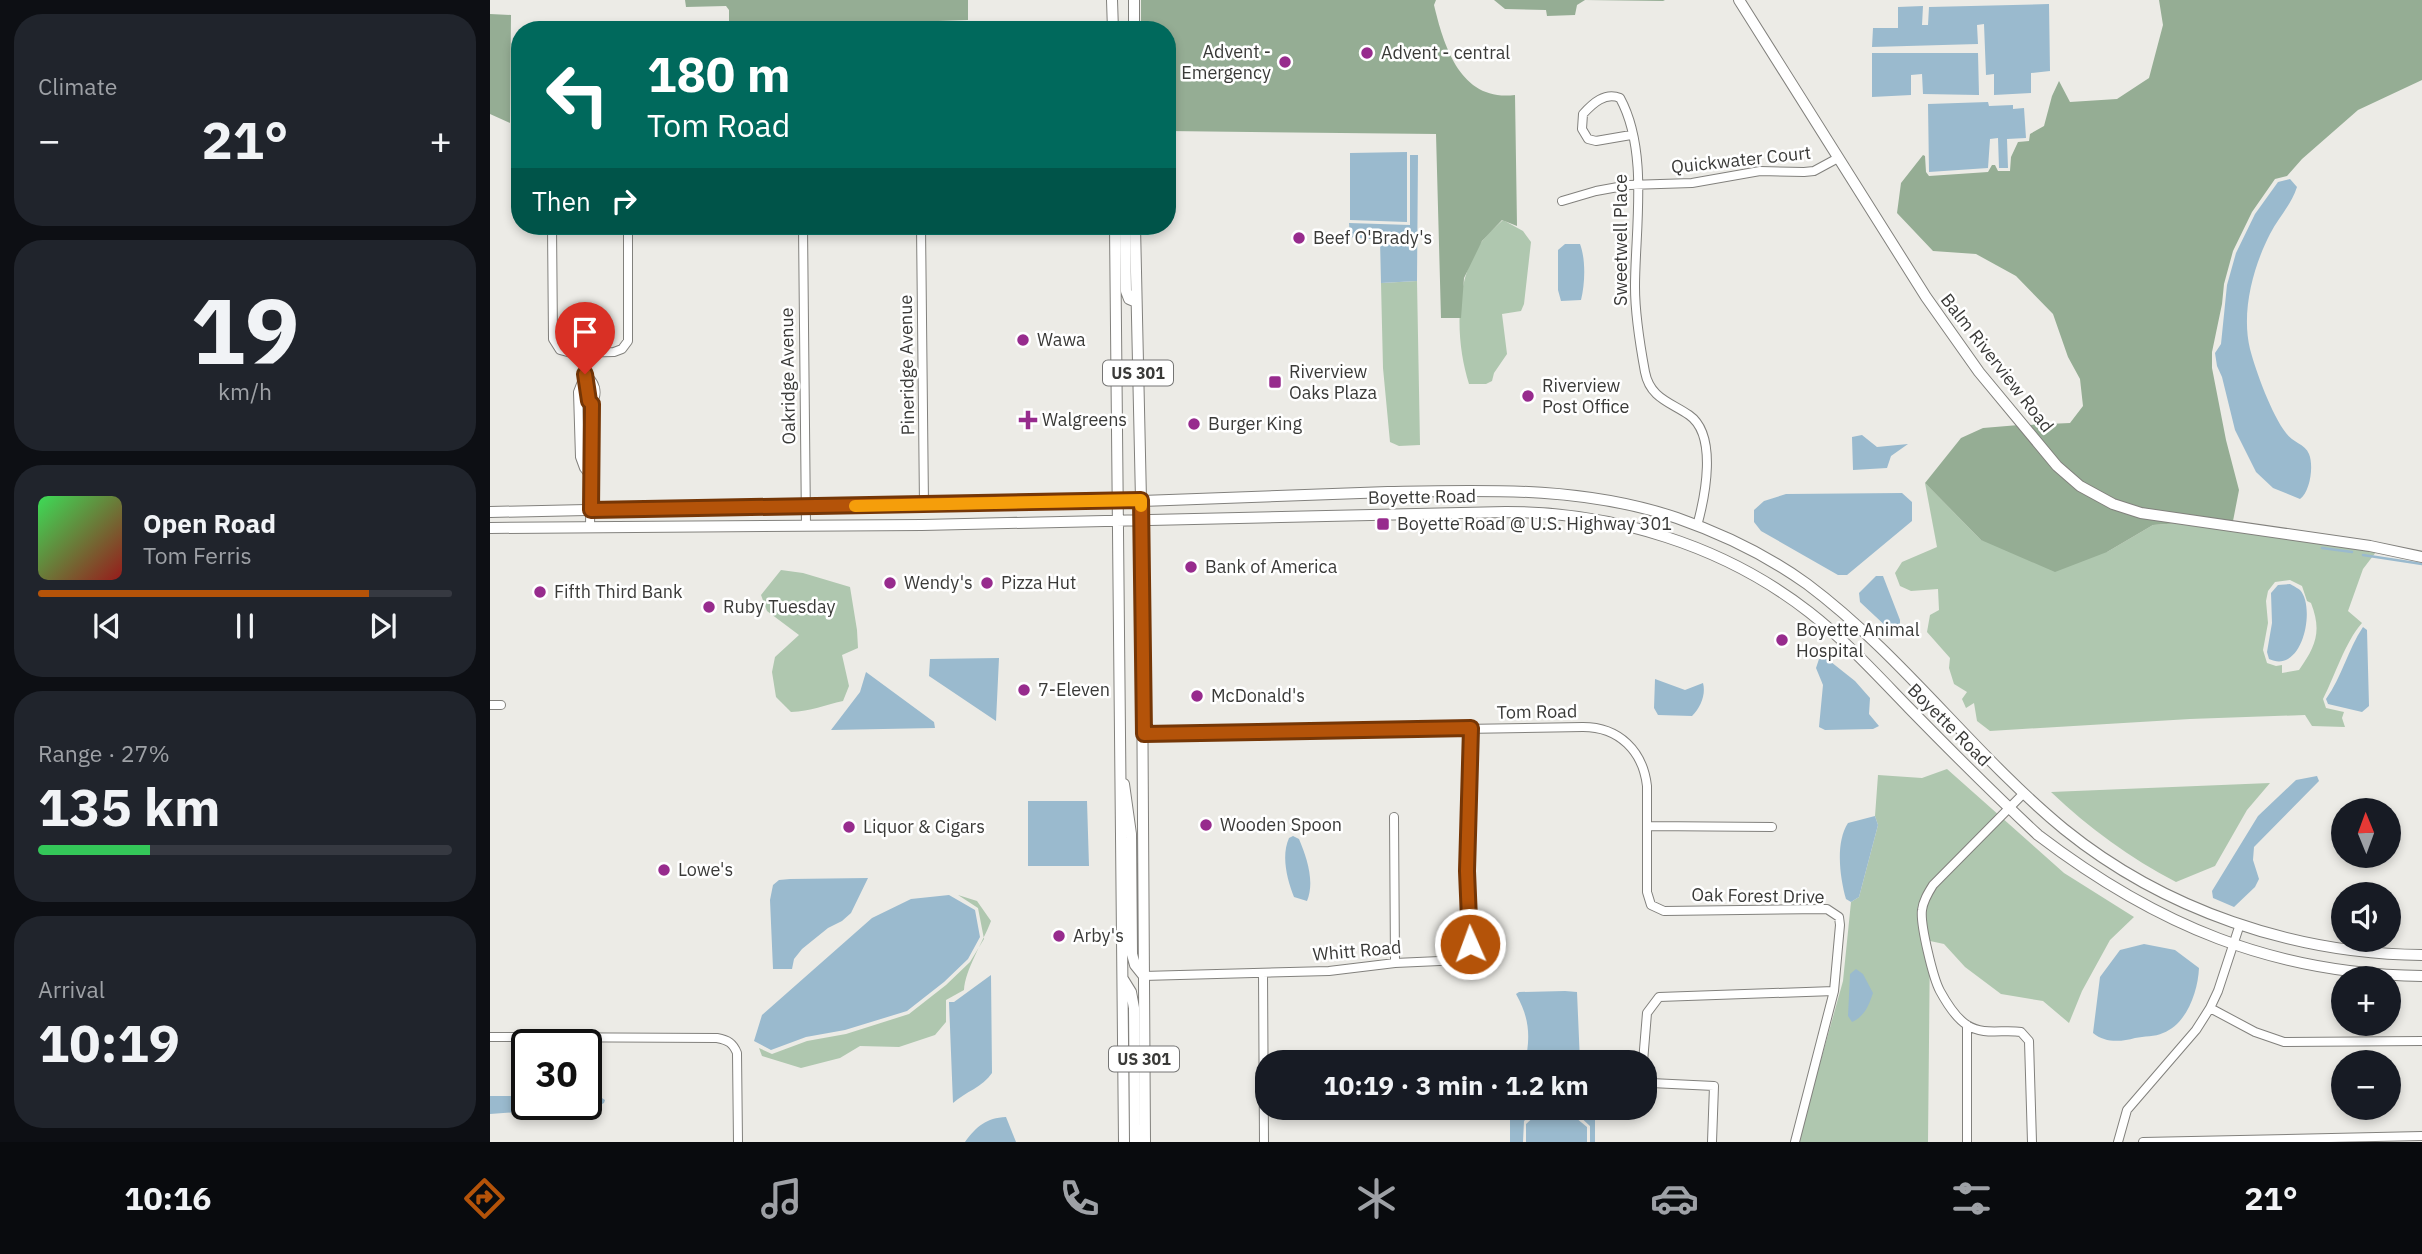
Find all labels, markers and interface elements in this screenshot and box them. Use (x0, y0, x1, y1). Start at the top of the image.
place label: Advent - Emergency (1181, 40, 1271, 84)
place label: Advent - central (1381, 41, 1510, 64)
text: 180 m (647, 42, 791, 105)
marker: Advent - central (1359, 45, 1375, 61)
icon: left (532, 49, 623, 140)
marker: Advent - Emergency (1277, 54, 1293, 70)
text: Climate (38, 71, 117, 101)
text: Tom Road (647, 104, 790, 146)
text: 21° (202, 106, 288, 173)
text: − (38, 115, 61, 164)
text: + (429, 115, 452, 164)
street label: Quickwater Court (1670, 141, 1812, 178)
street label: Sweetwell Place (1609, 174, 1632, 306)
icon: right (605, 182, 643, 220)
text: Then (532, 184, 591, 218)
place label: Beef O'Brady's (1313, 226, 1432, 249)
marker: Beef O'Brady's (1291, 230, 1307, 246)
text: 19 (190, 271, 300, 389)
street label: Balm Riverview Road (1936, 289, 2059, 437)
street label: Pineridge Avenue (894, 294, 919, 436)
pin (555, 302, 615, 374)
street label: Oakridge Avenue (775, 307, 800, 445)
icon: arrive (566, 313, 604, 351)
place label: Wawa (1037, 328, 1086, 351)
marker: Wawa (1015, 332, 1031, 348)
road number: US 301 (1103, 360, 1173, 386)
place label: Riverview Oaks Plaza (1289, 360, 1377, 404)
marker: Riverview Oaks Plaza (1267, 374, 1283, 390)
place label: Riverview Post Office (1542, 374, 1630, 418)
text: km/h (218, 376, 272, 406)
marker: Riverview Post Office (1520, 388, 1536, 404)
place label: Walgreens (1042, 408, 1127, 431)
marker: Walgreens (1020, 412, 1036, 428)
place label: Burger King (1208, 412, 1302, 435)
marker: Burger King (1186, 416, 1202, 432)
street label: Boyette Road (1368, 484, 1476, 509)
text: Open Road (143, 506, 276, 540)
place label: Boyette Road @ U.S. Highway 301 (1397, 512, 1672, 535)
marker: Boyette Road @ U.S. Highway 301 (1375, 516, 1391, 532)
text: Tom Ferris (143, 540, 252, 570)
place label: Bank of America (1205, 555, 1338, 578)
marker: Bank of America (1183, 559, 1199, 575)
place label: Wendy's (904, 571, 973, 594)
place label: Pizza Hut (1001, 571, 1076, 594)
marker: Wendy's (882, 575, 898, 591)
marker: Pizza Hut (979, 575, 995, 591)
place label: Fifth Third Bank (554, 580, 683, 603)
marker: Fifth Third Bank (532, 584, 548, 600)
place label: Ruby Tuesday (723, 595, 836, 618)
marker: Ruby Tuesday (701, 599, 717, 615)
icon: previous (88, 607, 126, 645)
icon: pause (226, 607, 264, 645)
icon: next (364, 607, 402, 645)
place label: Boyette Animal Hospital (1796, 618, 1920, 662)
marker: Boyette Animal Hospital (1774, 632, 1790, 648)
place label: 7-Eleven (1038, 678, 1110, 701)
street label: Boyette Road (1903, 678, 1996, 771)
marker: 7-Eleven (1016, 682, 1032, 698)
place label: McDonald's (1211, 684, 1305, 707)
marker: McDonald's (1189, 688, 1205, 704)
street label: Tom Road (1497, 699, 1577, 724)
text: Range · 27% (38, 738, 170, 768)
text: 135 km (38, 773, 220, 840)
north arrow (2331, 798, 2401, 868)
map controls (2331, 798, 2401, 1120)
place label: Wooden Spoon (1220, 813, 1342, 836)
place label: Liquor & Cigars (863, 815, 985, 838)
marker: Wooden Spoon (1198, 817, 1214, 833)
marker: Liquor & Cigars (841, 819, 857, 835)
place label: Lowe's (678, 858, 733, 881)
marker: Lowe's (656, 862, 672, 878)
button: sound (2331, 882, 2401, 952)
street label: Oak Forest Drive (1691, 883, 1825, 908)
position arrow (1433, 907, 1507, 981)
place label: Arby's (1073, 924, 1124, 947)
marker: Arby's (1051, 928, 1067, 944)
street label: Whitt Road (1312, 935, 1402, 966)
button: + (2331, 966, 2401, 1036)
text: Arrival (38, 974, 105, 1004)
text: 10:19 (38, 1009, 180, 1076)
speed limit sign: 30 (511, 1029, 602, 1120)
road number: US 301 (1109, 1046, 1179, 1072)
button: − (2331, 1050, 2401, 1120)
text: 10:19 · 3 min · 1.2 km (1323, 1068, 1589, 1102)
icon: directions (460, 1174, 509, 1223)
icon: music (757, 1174, 806, 1223)
icon: phone (1055, 1174, 1104, 1223)
icon: climate (1352, 1174, 1401, 1223)
icon: car (1650, 1174, 1699, 1223)
icon: filters (1947, 1174, 1996, 1223)
text: 10:16 (124, 1177, 212, 1219)
text: 21° (2244, 1177, 2298, 1219)

